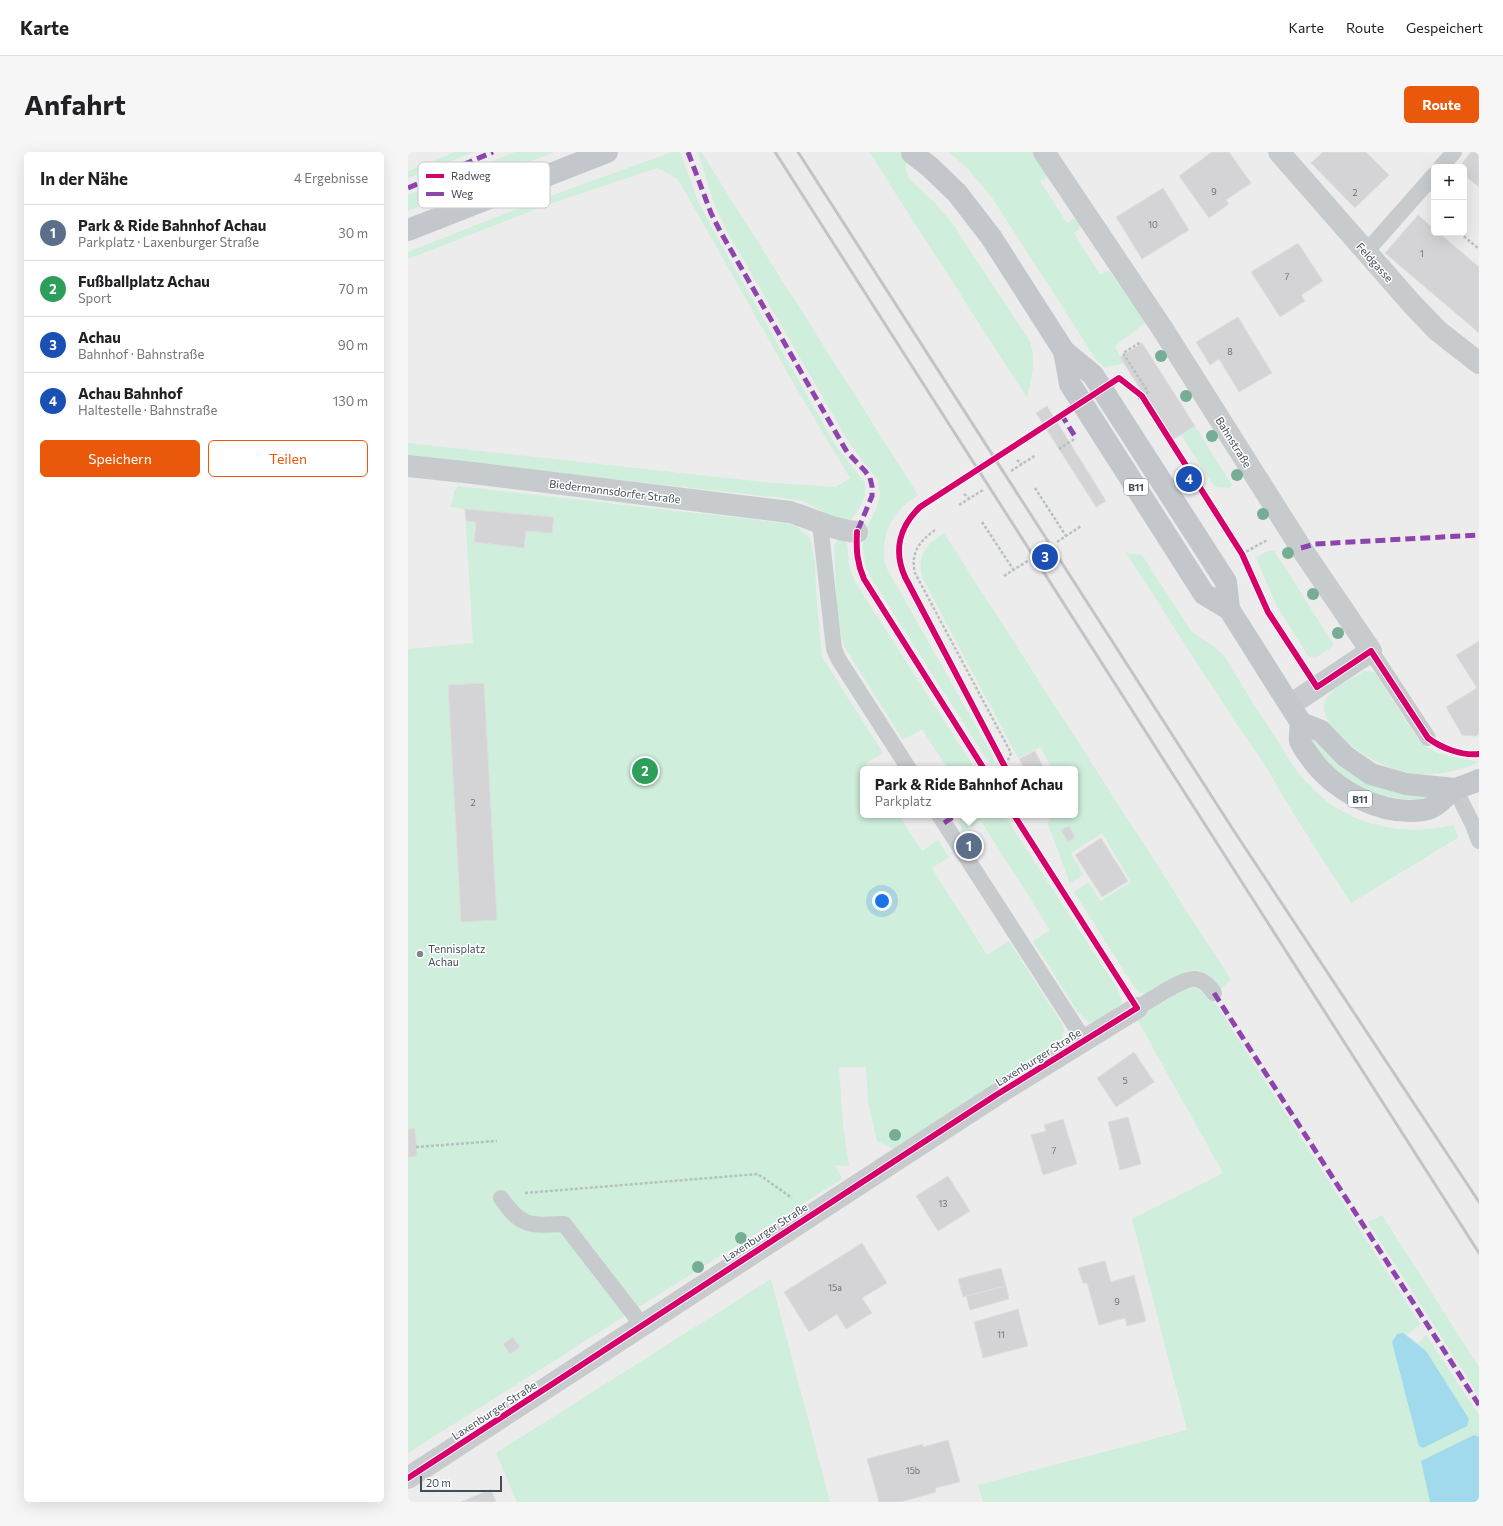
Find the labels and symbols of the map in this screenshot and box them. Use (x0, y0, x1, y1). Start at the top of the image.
legend (418, 162, 550, 208)
text: Radweg (451, 169, 491, 182)
house number: 9 (1211, 186, 1217, 197)
text: Weg (451, 187, 473, 200)
house number: 2 (1353, 187, 1358, 198)
house number: 10 (1148, 219, 1158, 230)
street label: Feldgasse (1354, 240, 1396, 284)
house number: 1 (1420, 248, 1424, 259)
house number: 7 (1285, 271, 1290, 282)
house number: 8 (1227, 346, 1233, 357)
street label: Bahnstraße (1213, 414, 1255, 470)
pin: 4 (1176, 464, 1202, 494)
street label: Biedermannsdorfer Straße (549, 476, 682, 506)
road number: B11 (1124, 479, 1148, 495)
pin: 3 (1032, 542, 1058, 572)
pin: 2 (632, 756, 658, 786)
road number: B11 (1348, 791, 1372, 807)
house number: 2 (471, 797, 476, 808)
pin: 1 (956, 831, 982, 861)
your location (872, 891, 892, 911)
place label: Tennisplatz Achau (428, 942, 486, 968)
marker: Tennisplatz Achau (415, 949, 425, 959)
street label: Laxenburger Straße (993, 1025, 1083, 1089)
house number: 5 (1122, 1075, 1128, 1086)
house number: 7 (1052, 1145, 1057, 1156)
house number: 13 (939, 1198, 947, 1209)
street label: Laxenburger Straße (720, 1200, 810, 1264)
house number: 15a (828, 1282, 842, 1293)
house number: 9 (1114, 1296, 1120, 1307)
house number: 11 (997, 1329, 1005, 1340)
street label: Laxenburger Straße (449, 1378, 539, 1442)
house number: 15b (906, 1465, 920, 1476)
scale bar (420, 1474, 502, 1493)

